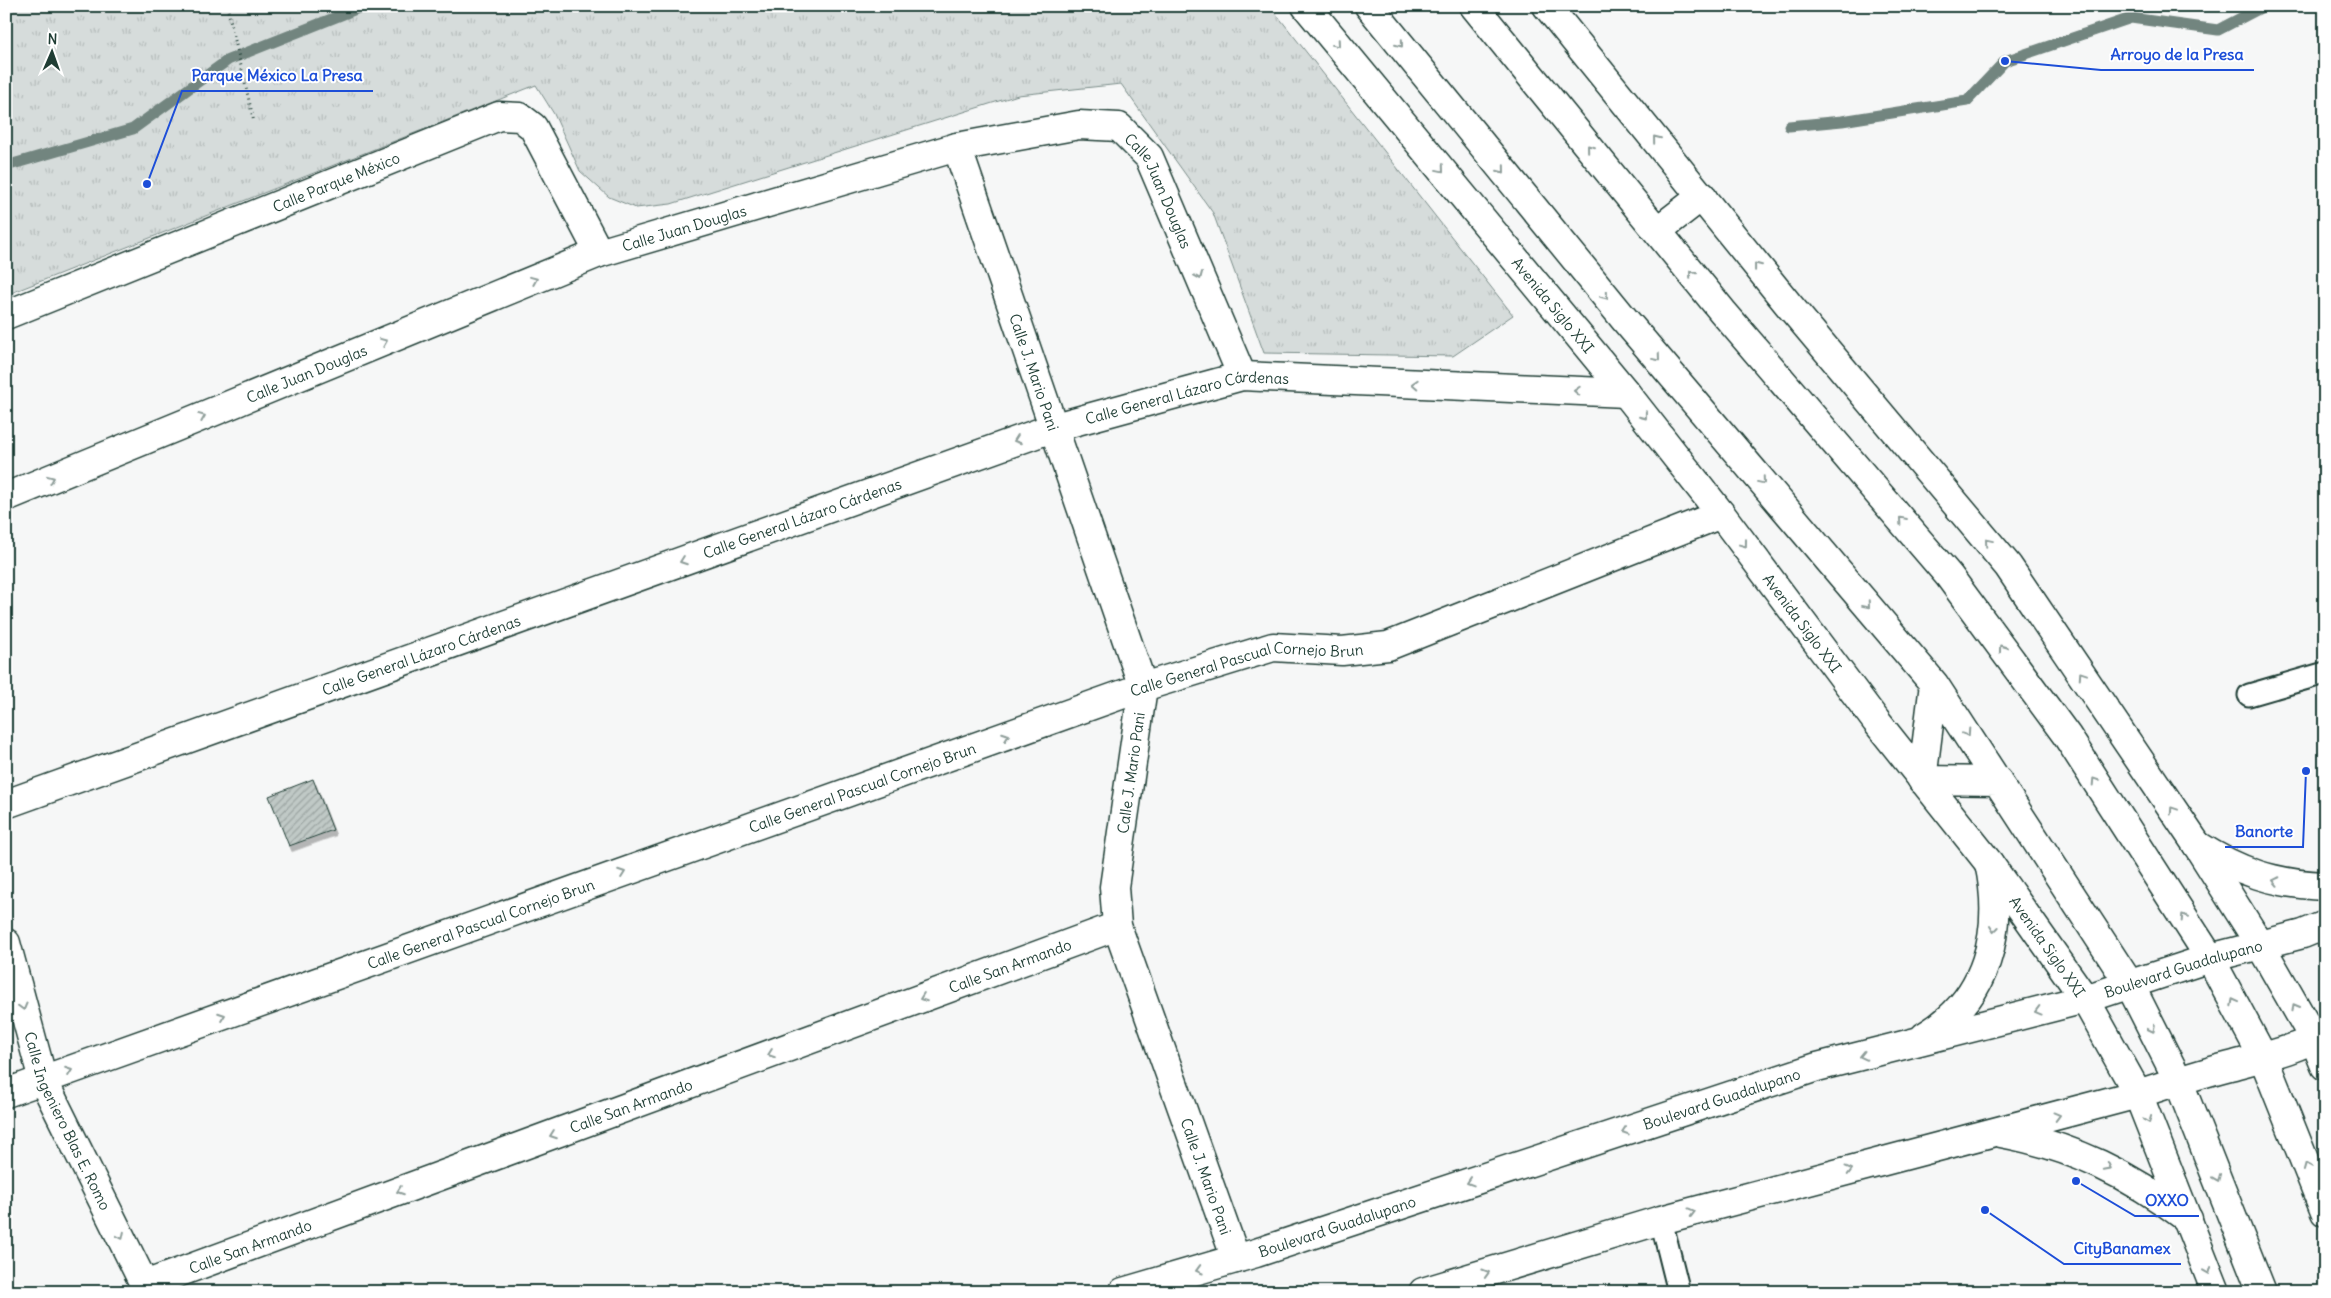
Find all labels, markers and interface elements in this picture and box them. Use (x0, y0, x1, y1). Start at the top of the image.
north arrow (28, 28, 78, 78)
text: N (47, 30, 58, 48)
one-way arrow (1331, 38, 1340, 47)
one-way arrow (1394, 38, 1402, 47)
callout: Arroyo de la Presa (2101, 39, 2254, 70)
text: Arroyo de la Presa (2110, 44, 2244, 65)
callout: Parque México La Presa (182, 60, 373, 91)
text: Parque México La Presa (191, 65, 363, 86)
street label: Calle Juan Douglas (1121, 129, 1196, 251)
one-way arrow (1653, 136, 1661, 145)
one-way arrow (1587, 145, 1595, 154)
street label: Calle Parque México (270, 148, 403, 216)
one-way arrow (1435, 163, 1443, 172)
one-way arrow (1497, 164, 1505, 173)
street label: Calle Juan Douglas (620, 200, 749, 255)
street label: Avenida Siglo XXI (1508, 253, 1598, 357)
one-way arrow (1754, 262, 1763, 271)
one-way arrow (1193, 271, 1204, 280)
one-way arrow (1690, 271, 1698, 280)
one-way arrow (530, 276, 538, 286)
one-way arrow (1600, 290, 1608, 299)
street label: Calle J. Mario Pani (1006, 311, 1063, 433)
one-way arrow (379, 338, 388, 348)
street label: Calle Juan Douglas (243, 340, 370, 407)
one-way arrow (1651, 352, 1660, 361)
street label: Calle General Lázaro Cárdenas (1083, 367, 1290, 428)
one-way arrow (1411, 379, 1418, 389)
one-way arrow (1573, 386, 1581, 397)
one-way arrow (1638, 410, 1646, 419)
one-way arrow (197, 413, 205, 423)
one-way arrow (1013, 435, 1021, 445)
street label: Calle General Lázaro Cárdenas (700, 473, 904, 562)
one-way arrow (46, 475, 55, 485)
one-way arrow (1756, 476, 1765, 485)
one-way arrow (1898, 517, 1907, 526)
one-way arrow (1738, 538, 1746, 547)
one-way arrow (1985, 539, 1994, 548)
one-way arrow (679, 555, 687, 565)
street label: Avenida Siglo XXI (1759, 570, 1846, 676)
one-way arrow (1862, 599, 1870, 608)
street label: Calle General Lázaro Cárdenas (319, 610, 523, 699)
street label: Calle General Pascual Cornejo Brun (1127, 638, 1365, 700)
one-way arrow (1999, 644, 2008, 654)
one-way arrow (2078, 671, 2088, 680)
street label: Calle J. Mario Pani (1113, 711, 1149, 835)
one-way arrow (1960, 728, 1970, 737)
one-way arrow (1001, 732, 1009, 742)
street label: Calle General Pascual Cornejo Brun (746, 738, 978, 837)
one-way arrow (2092, 777, 2102, 786)
one-way arrow (2169, 806, 2179, 815)
callout: Banorte (2225, 816, 2303, 847)
text: Banorte (2235, 821, 2293, 841)
one-way arrow (617, 869, 626, 879)
street label: Calle General Pascual Cornejo Brun (365, 874, 597, 973)
one-way arrow (2272, 876, 2281, 887)
street label: Avenida Siglo XXI (2006, 892, 2090, 1000)
one-way arrow (2180, 913, 2190, 922)
one-way arrow (1989, 925, 2000, 933)
street label: Calle San Armando (946, 934, 1074, 997)
street label: Boulevard Guadalupano (2102, 935, 2264, 1002)
one-way arrow (920, 992, 928, 1002)
one-way arrow (2230, 998, 2240, 1007)
one-way arrow (18, 1002, 28, 1010)
one-way arrow (2292, 1003, 2302, 1012)
one-way arrow (2034, 1005, 2043, 1016)
one-way arrow (217, 1012, 225, 1022)
one-way arrow (2146, 1024, 2157, 1033)
street label: Calle Ingeniero Blas E. Romo (21, 1029, 115, 1213)
one-way arrow (767, 1048, 776, 1058)
one-way arrow (1859, 1050, 1868, 1061)
street label: Boulevard Guadalupano (1640, 1064, 1803, 1134)
one-way arrow (64, 1066, 72, 1076)
street label: Calle San Armando (567, 1074, 695, 1137)
one-way arrow (2053, 1111, 2061, 1121)
street label: Calle J. Mario Pani (1177, 1115, 1236, 1237)
one-way arrow (2142, 1115, 2152, 1124)
one-way arrow (1621, 1125, 1629, 1135)
one-way arrow (549, 1129, 558, 1139)
one-way arrow (2102, 1161, 2111, 1171)
one-way arrow (2302, 1163, 2312, 1171)
one-way arrow (1845, 1165, 1854, 1176)
one-way arrow (2211, 1173, 2221, 1182)
one-way arrow (1467, 1176, 1475, 1186)
one-way arrow (397, 1185, 405, 1195)
callout: OXXO (2135, 1185, 2199, 1216)
text: OXXO (2145, 1190, 2189, 1210)
street label: Boulevard Guadalupano (1256, 1191, 1418, 1261)
one-way arrow (1688, 1207, 1696, 1217)
street label: Calle San Armando (186, 1215, 314, 1278)
one-way arrow (115, 1231, 125, 1240)
callout: CityBanamex (2064, 1233, 2181, 1264)
text: CityBanamex (2073, 1238, 2171, 1259)
one-way arrow (1196, 1264, 1204, 1274)
one-way arrow (2202, 1266, 2212, 1275)
one-way arrow (1481, 1268, 1490, 1278)

